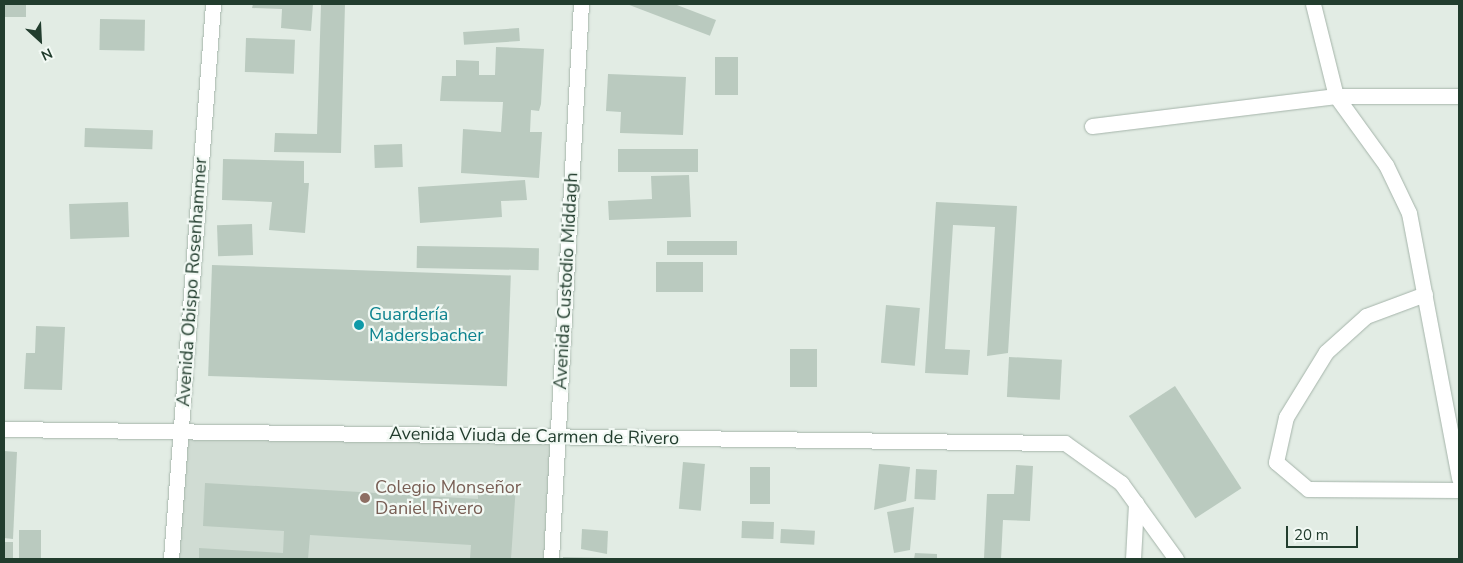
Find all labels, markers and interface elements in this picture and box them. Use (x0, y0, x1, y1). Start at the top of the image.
north arrow (15, 15, 65, 65)
text: N (38, 43, 55, 65)
street label: Avenida Obispo Rosenhammer (173, 157, 211, 407)
street label: Avenida Custodio Middagh (550, 172, 582, 390)
place label: Guardería Madersbacher (369, 304, 484, 346)
marker: Guardería Madersbacher (353, 319, 365, 331)
street label: Avenida Viuda de Carmen de Rivero (389, 423, 679, 449)
place label: Colegio Monseñor Daniel Rivero (375, 477, 521, 520)
marker: Colegio Monseñor Daniel Rivero (359, 492, 371, 504)
scale bar (1288, 516, 1360, 548)
text: 20 m (1294, 525, 1329, 545)

